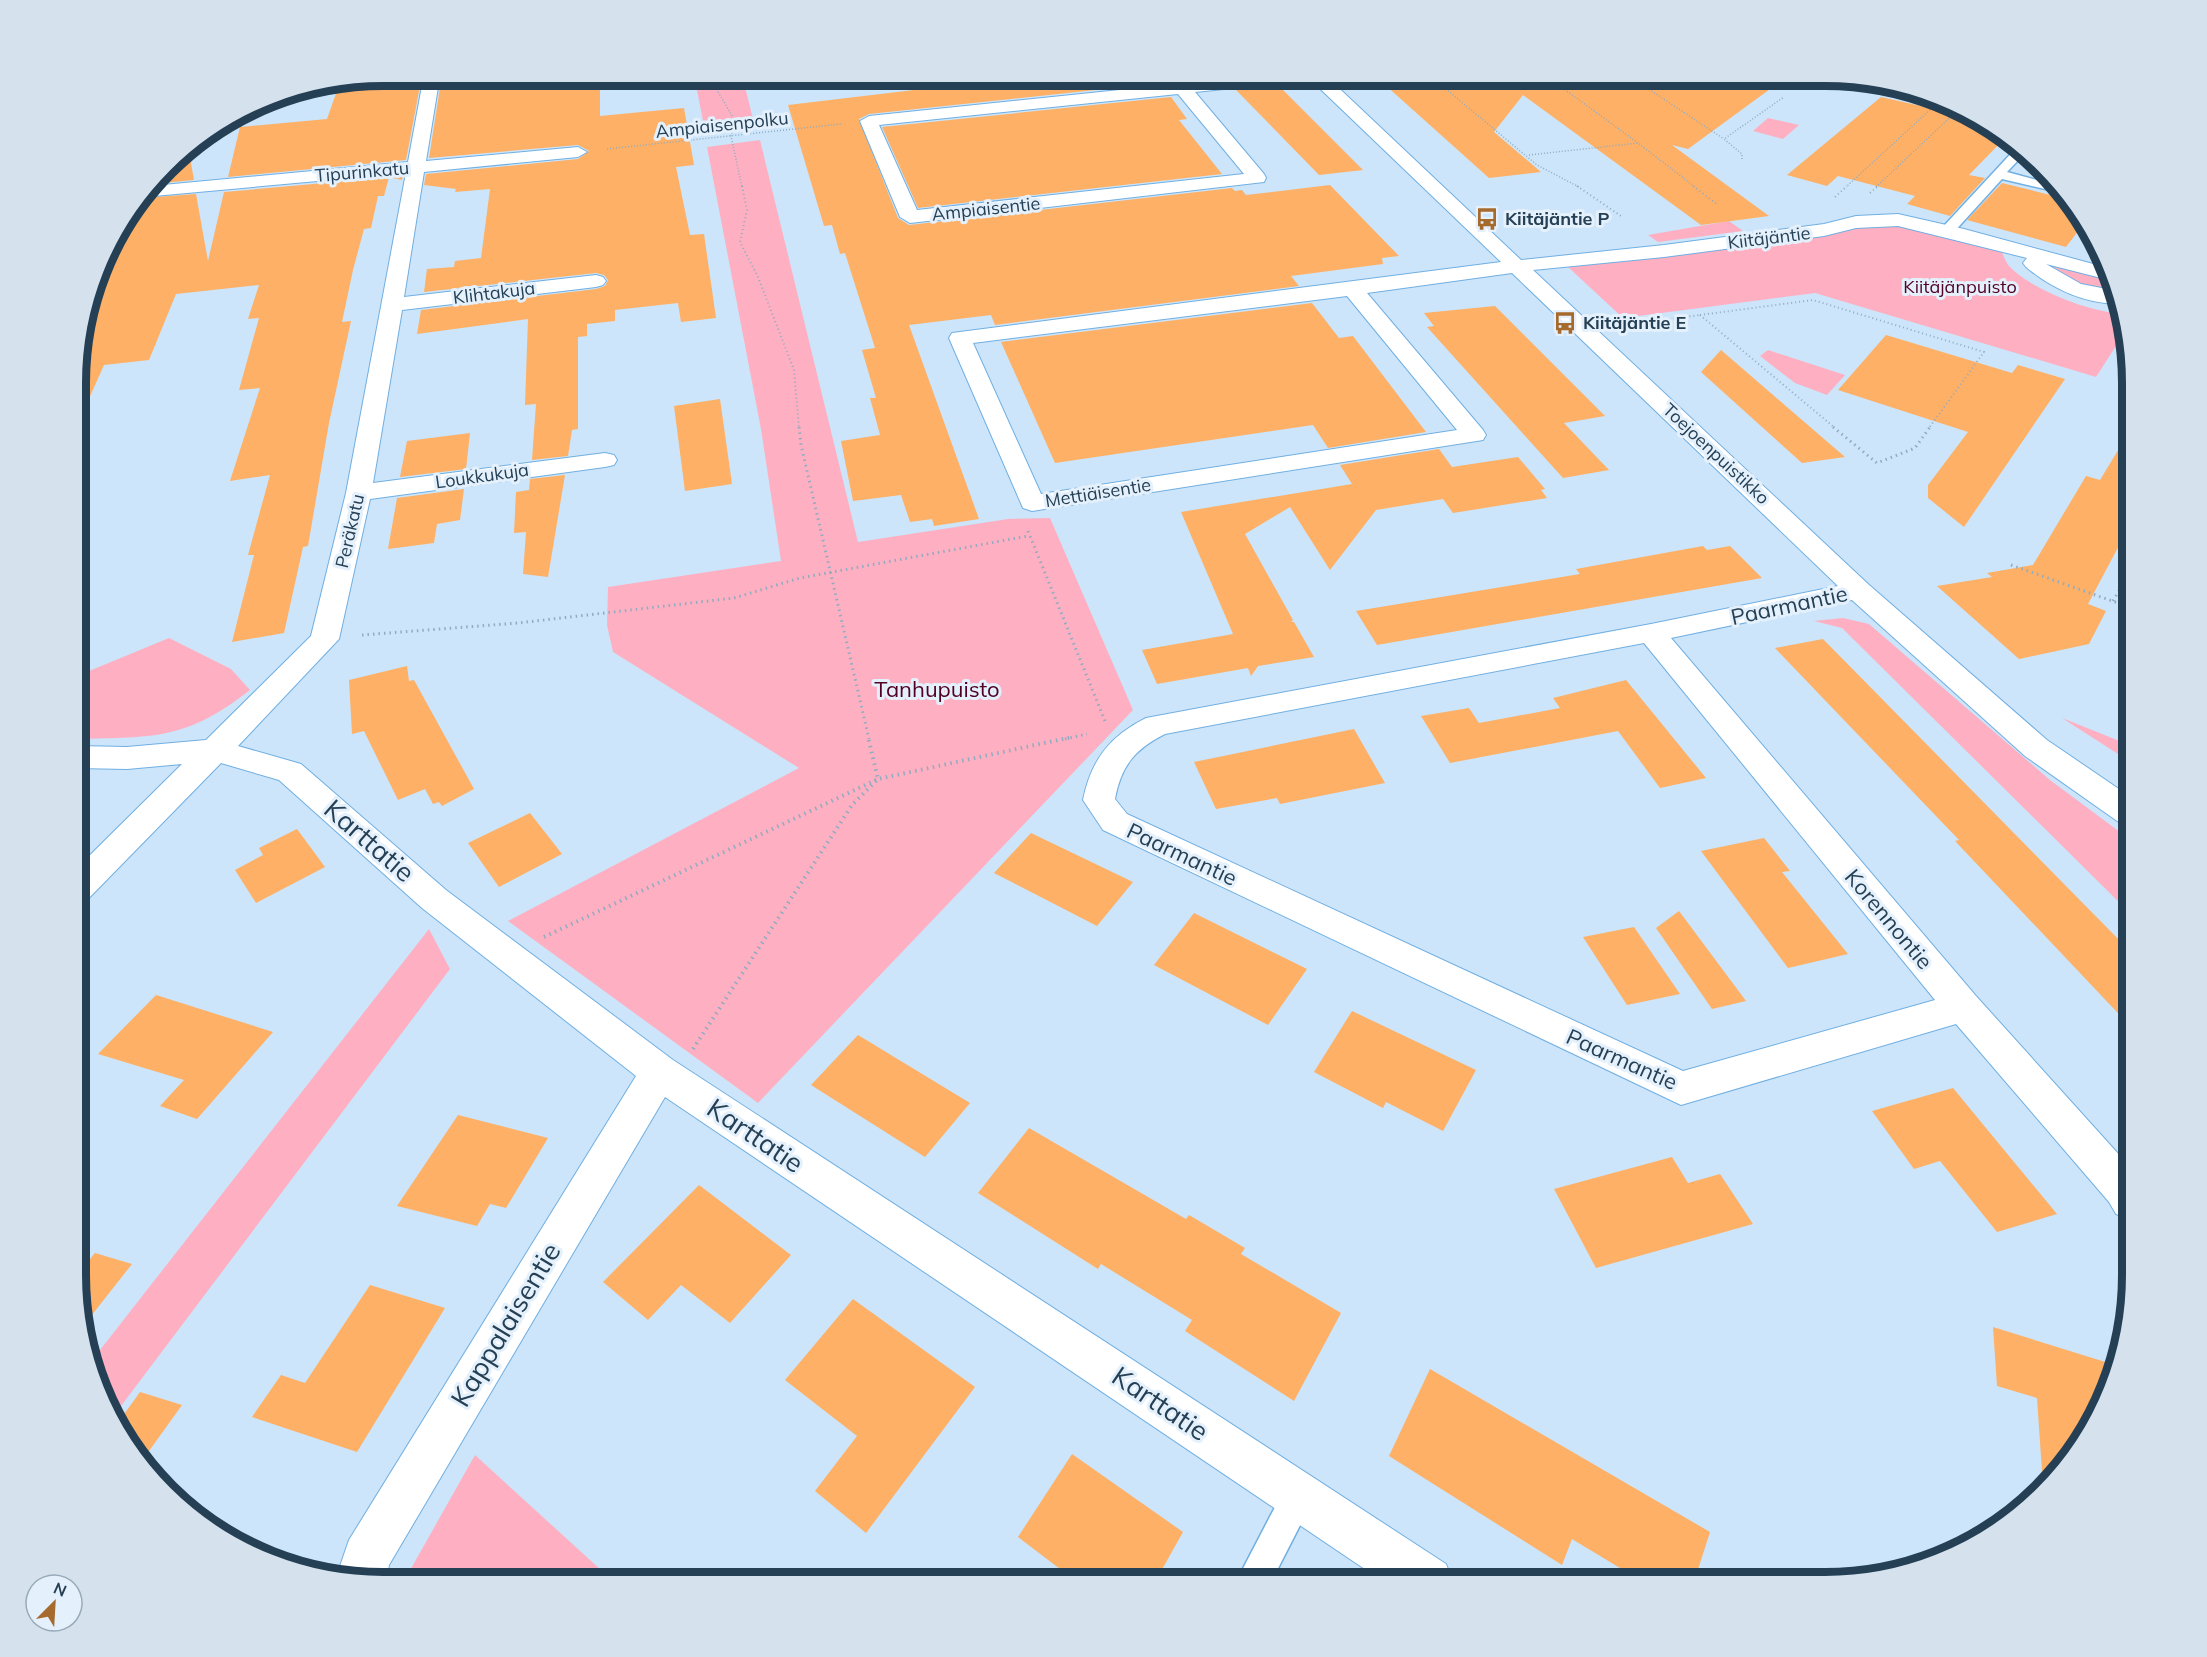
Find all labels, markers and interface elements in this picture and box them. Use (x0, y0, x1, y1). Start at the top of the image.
street label: Ampiaisenpolku (654, 106, 790, 143)
street label: Tipurinkatu (314, 156, 410, 187)
street label: Ampiaisentie (931, 191, 1041, 226)
bus stop icon: Kiitäjäntie P (1474, 206, 1500, 232)
place label: Kiitäjäntie P (1505, 207, 1609, 230)
street label: Kiitäjäntie (1726, 221, 1812, 254)
park label: Kiitäjänpuisto (1903, 275, 2017, 298)
street label: Klihtakuja (452, 276, 536, 309)
bus stop icon: Kiitäjäntie E (1552, 310, 1578, 336)
place label: Kiitäjäntie E (1583, 311, 1686, 334)
street label: Toejoenpuistikko (1658, 398, 1775, 509)
street label: Loukkukuja (434, 458, 530, 493)
street label: Mettiäisentie (1043, 473, 1152, 512)
street label: Peräkatu (330, 492, 369, 570)
street label: Paarmantie (1728, 579, 1850, 631)
park label: Tanhupuisto (874, 675, 1000, 703)
street label: Karttatie (317, 792, 422, 889)
street label: Paarmantie (1122, 816, 1242, 892)
street label: Korennontie (1839, 863, 1939, 975)
street label: Paarmantie (1562, 1022, 1682, 1096)
street label: Karttatie (701, 1091, 810, 1180)
street label: Kappalaisentie (443, 1236, 567, 1413)
street label: Karttatie (1106, 1359, 1215, 1448)
north arrow (24, 1573, 84, 1633)
text: N (51, 1578, 70, 1601)

